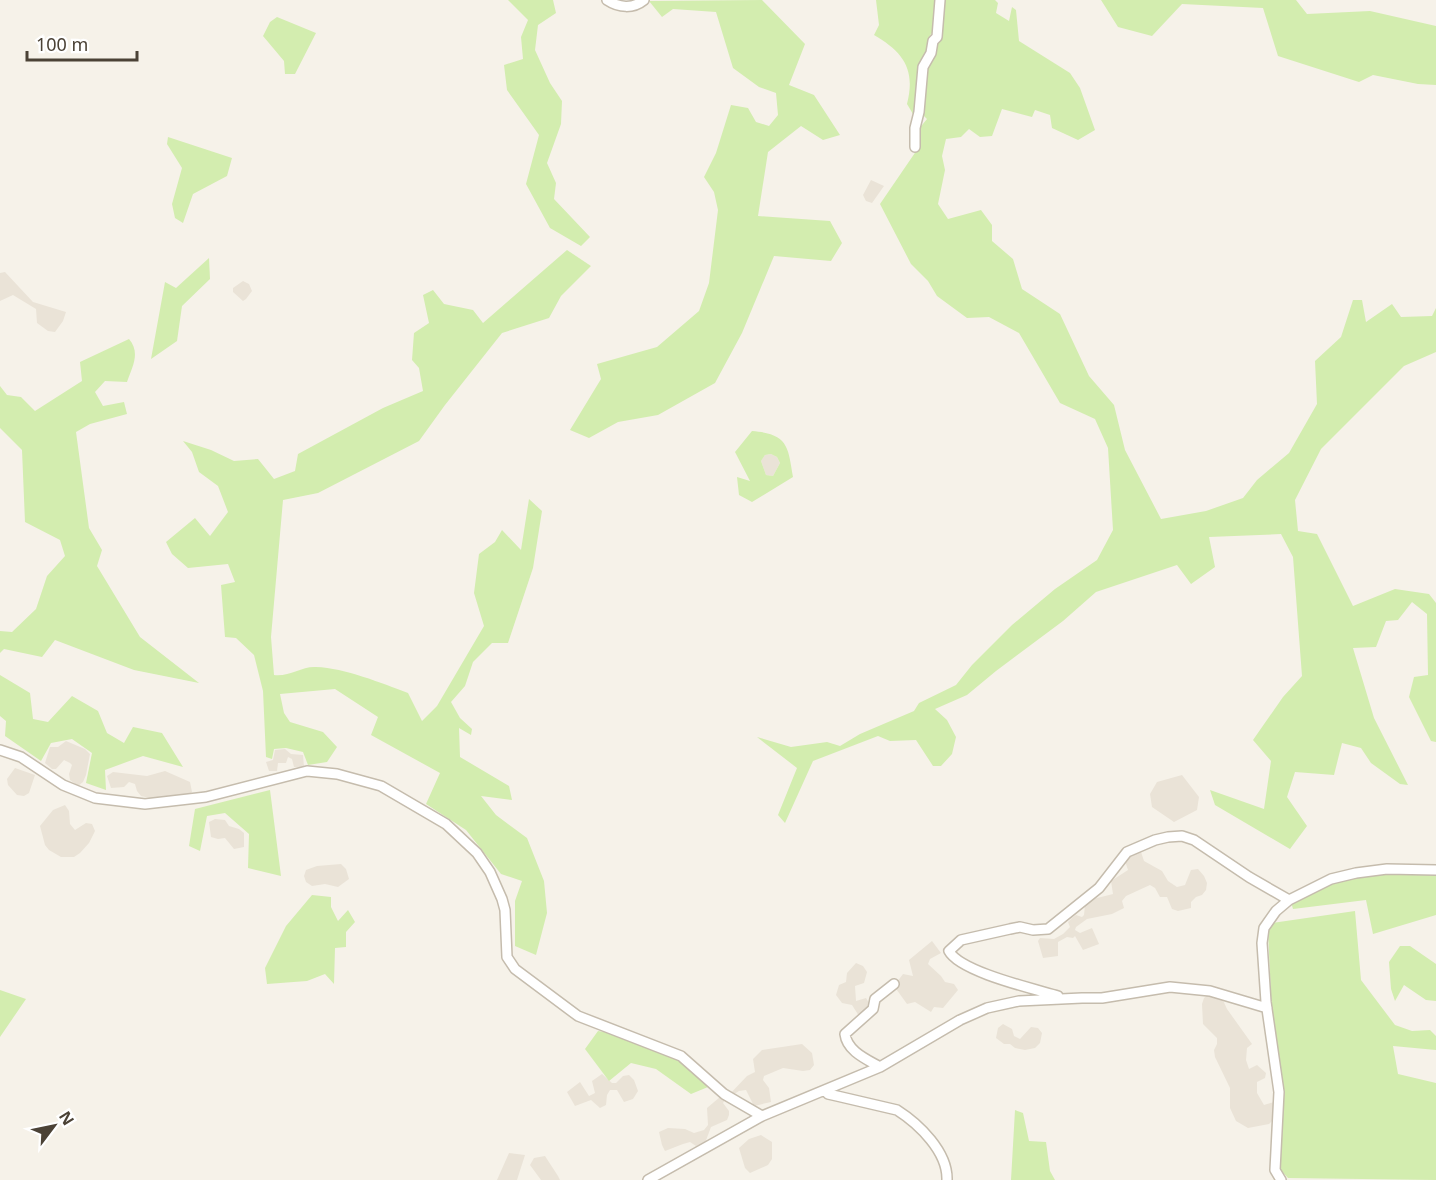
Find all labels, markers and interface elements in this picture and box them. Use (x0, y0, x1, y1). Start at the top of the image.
scale bar (27, 24, 136, 62)
text: 100 m (36, 32, 88, 56)
north arrow (24, 1096, 84, 1156)
text: N (54, 1107, 79, 1129)

